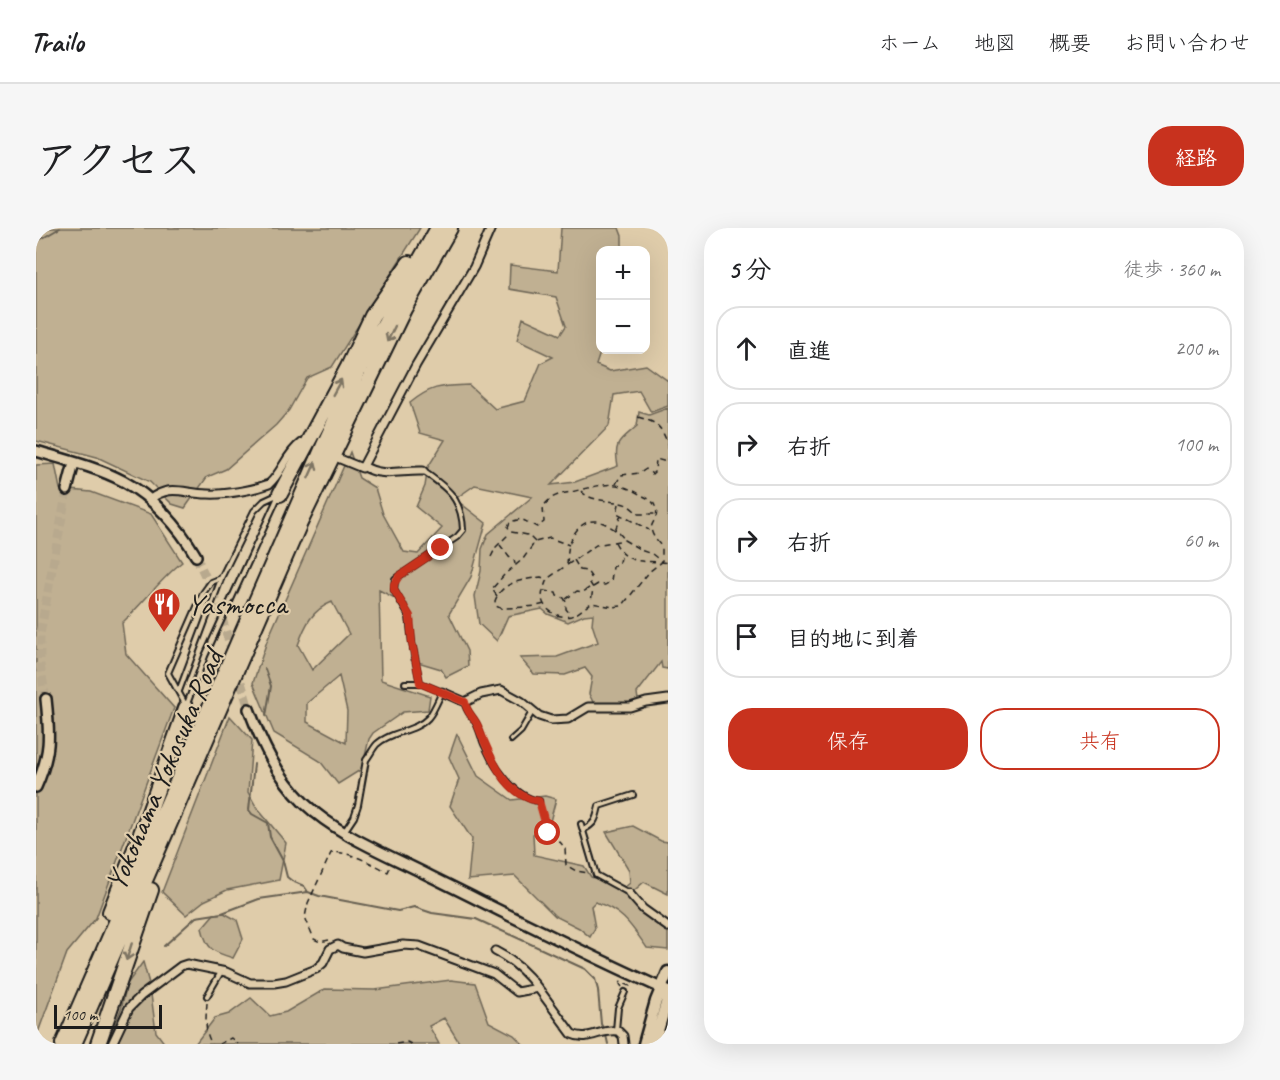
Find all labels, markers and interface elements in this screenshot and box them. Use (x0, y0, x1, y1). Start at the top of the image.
text: Trailo (30, 24, 84, 59)
text: ホーム (879, 30, 941, 56)
text: 地図 (974, 30, 1016, 56)
text: 概要 (1049, 30, 1091, 56)
text: お問い合わせ (1124, 30, 1250, 56)
button: 経路 (1148, 126, 1244, 186)
text: アクセス (36, 134, 201, 187)
map controls (596, 246, 650, 354)
button: + (596, 246, 650, 300)
text: 5 分 (728, 253, 772, 286)
text: 徒歩 · 360 m (1124, 257, 1220, 282)
button: − (596, 300, 650, 354)
one-way arrow (385, 325, 397, 343)
icon: ahead (730, 332, 763, 365)
text: 200 m (1175, 336, 1218, 361)
text: 直進 (787, 337, 831, 365)
one-way arrow (332, 378, 343, 396)
icon: right (730, 428, 763, 461)
text: 100 m (1175, 432, 1218, 457)
text: 右折 (787, 433, 831, 461)
one-way arrow (307, 462, 318, 480)
icon: right (730, 524, 763, 557)
text: 60 m (1184, 528, 1218, 553)
text: 右折 (787, 529, 831, 557)
route end (427, 534, 453, 560)
place label: Yasmocca (187, 585, 289, 623)
restaurant icon: Yasmocca (146, 586, 182, 633)
icon: arrive (730, 620, 763, 653)
text: 目的地に到着 (787, 625, 919, 653)
street label: Yokohama Yokosuka Road (96, 640, 233, 896)
button: 保存 (728, 708, 968, 770)
button: 共有 (980, 708, 1220, 770)
route start (534, 819, 560, 845)
one-way arrow (123, 942, 134, 961)
scale bar (54, 1002, 162, 1030)
text: 100 m (63, 1005, 97, 1025)

